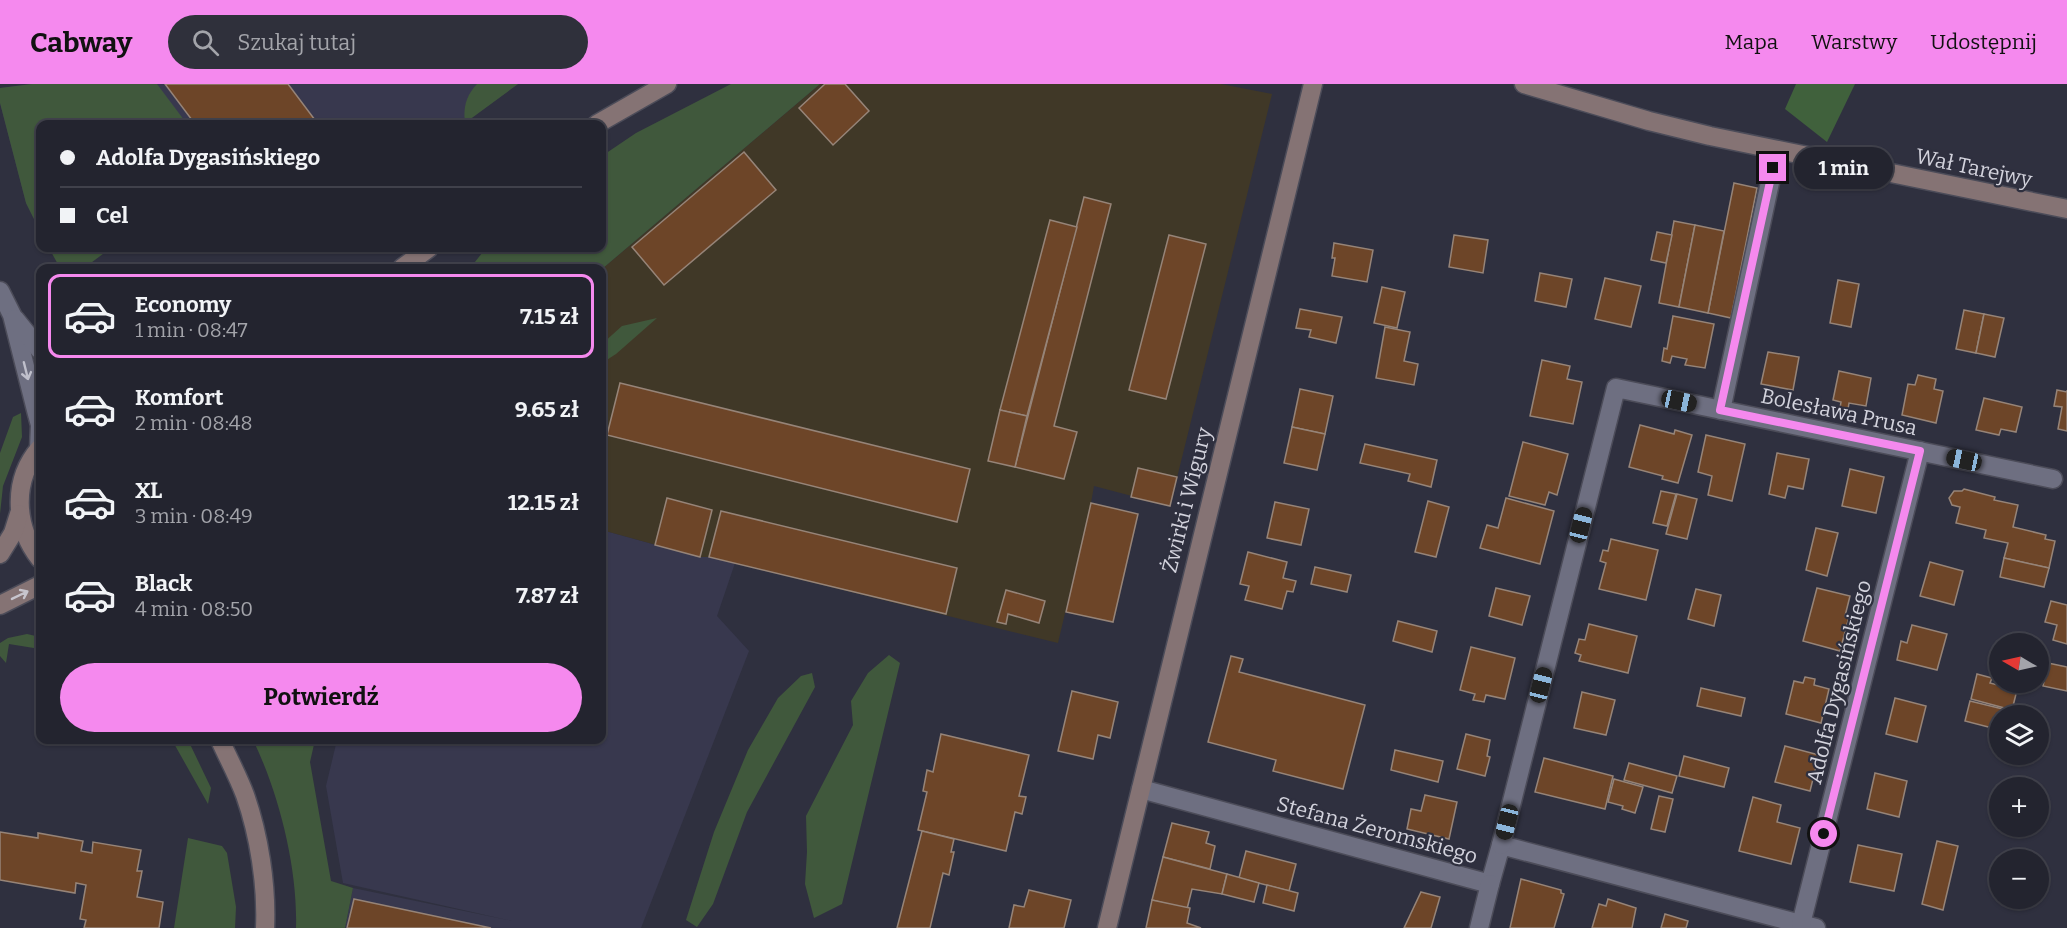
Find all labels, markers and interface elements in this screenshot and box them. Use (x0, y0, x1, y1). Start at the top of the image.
search box (168, 15, 588, 69)
text: Cabway (30, 26, 132, 59)
icon: search (189, 26, 222, 59)
text: Szukaj tutaj (237, 29, 356, 56)
text: Mapa (1724, 29, 1778, 55)
text: Warstwy (1811, 29, 1897, 55)
text: Udostępnij (1930, 29, 2037, 55)
street label: Wał Tarejwy (1913, 143, 2035, 193)
text: Adolfa Dygasińskiego (96, 144, 320, 171)
callout: 1 min (1794, 147, 1893, 189)
route end (1759, 154, 1786, 181)
text: 1 min (1818, 156, 1869, 180)
text: Cel (96, 202, 128, 229)
icon: car (63, 289, 117, 343)
text: Economy (135, 291, 231, 318)
text: 7.15 zł (520, 303, 579, 330)
text: 1 min · 08:47 (135, 318, 248, 342)
one-way arrow (21, 362, 33, 381)
icon: car (63, 382, 117, 436)
street label: Bolesława Prusa (1759, 383, 1920, 441)
text: Komfort (135, 384, 224, 411)
car (1660, 388, 1698, 414)
text: 9.65 zł (515, 396, 579, 423)
text: 2 min · 08:48 (135, 411, 253, 435)
street label: Żwirki i Wigury (1156, 424, 1218, 575)
car (1945, 447, 1983, 473)
icon: car (63, 475, 117, 529)
text: XL (135, 477, 162, 504)
text: 12.15 zł (508, 489, 579, 516)
text: 3 min · 08:49 (135, 504, 253, 528)
car (1568, 505, 1594, 545)
icon: car (63, 568, 117, 622)
text: Black (135, 570, 192, 597)
street label: Adolfa Dygasińskiego (1801, 578, 1877, 786)
text: 7.87 zł (516, 582, 579, 609)
one-way arrow (11, 589, 29, 600)
text: 4 min · 08:50 (135, 597, 253, 621)
north arrow (1989, 633, 2049, 693)
map controls (1989, 633, 2049, 909)
button: Potwierdź (60, 663, 582, 732)
car (1528, 665, 1554, 705)
button: layers (1989, 705, 2049, 765)
button: + (1989, 777, 2049, 837)
street label: Stefana Żeromskiego (1274, 791, 1480, 869)
car (1494, 802, 1520, 842)
route start (1810, 820, 1837, 847)
button: − (1989, 849, 2049, 909)

